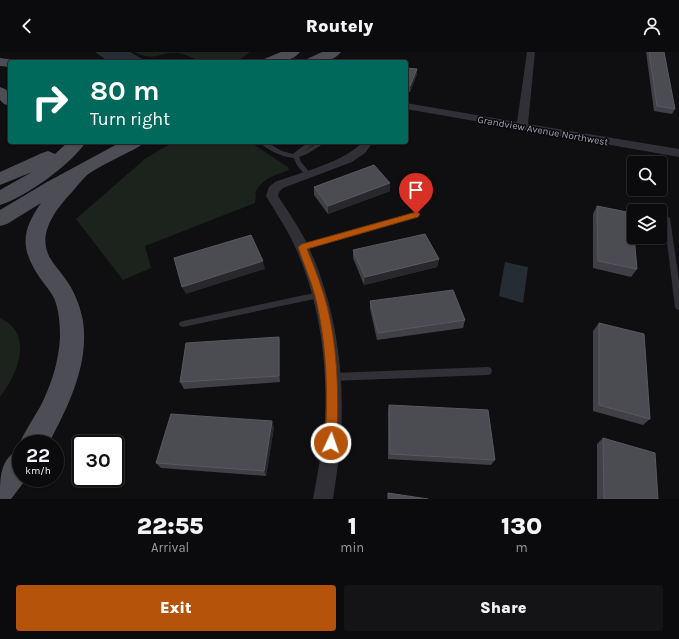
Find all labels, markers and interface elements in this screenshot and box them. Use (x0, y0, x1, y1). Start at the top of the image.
icon: back (16, 15, 38, 37)
text: Routely (306, 15, 373, 37)
icon: person (641, 15, 663, 37)
text: 80 m (90, 74, 159, 107)
icon: right (24, 76, 76, 128)
text: Turn right (90, 108, 170, 130)
street label: Grandview Avenue Northwest (476, 114, 609, 148)
map controls (627, 156, 667, 244)
button: search (627, 156, 667, 196)
pin (399, 173, 433, 214)
icon: arrive (405, 179, 427, 201)
button: layers (627, 204, 667, 244)
position arrow (310, 422, 352, 464)
speed limit sign: 30 (72, 435, 124, 487)
text: 22 (26, 444, 50, 467)
text: km/h (25, 465, 51, 477)
text: 22:55 (137, 512, 203, 540)
text: 1 (348, 512, 357, 540)
text: 130 (501, 512, 542, 540)
text: Arrival (151, 540, 189, 555)
text: min (340, 540, 364, 555)
text: m (516, 540, 528, 555)
button: Exit (16, 585, 336, 631)
button: Share (344, 585, 663, 631)

